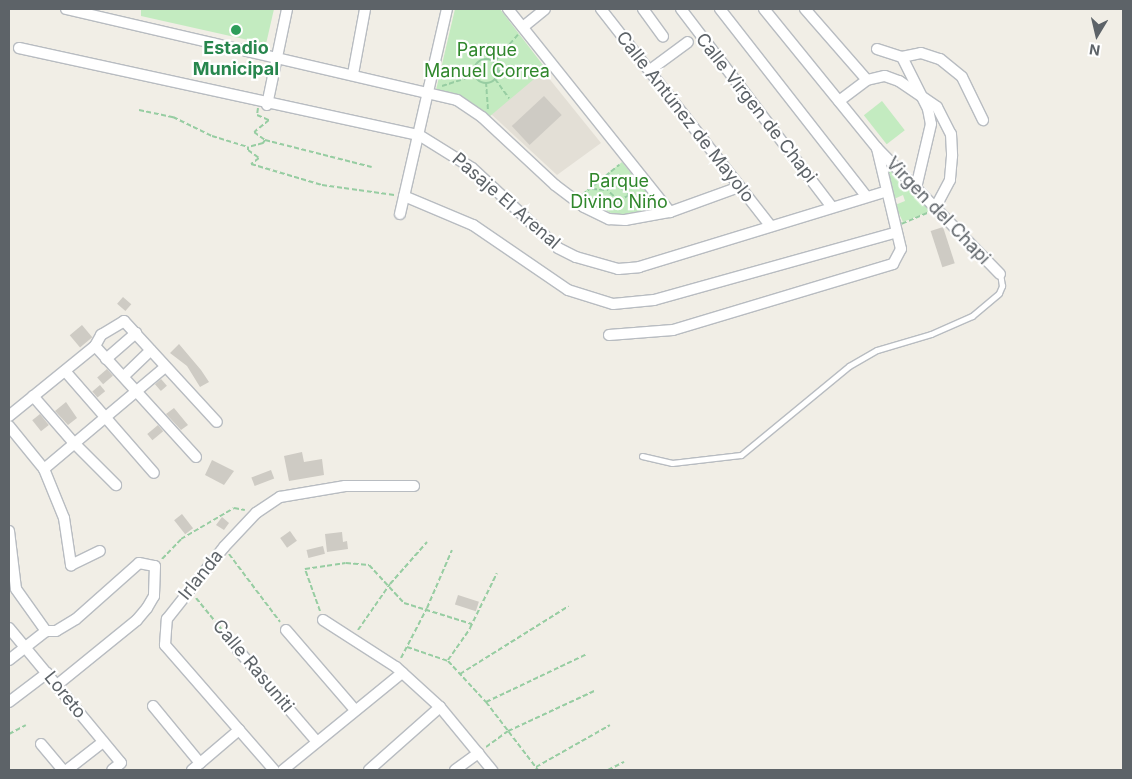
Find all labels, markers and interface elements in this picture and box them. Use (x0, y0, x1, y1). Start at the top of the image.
north arrow (1072, 10, 1122, 60)
marker: Estadio Municipal (230, 24, 242, 36)
street label: Calle Antúnez de Mayolo (611, 27, 759, 207)
street label: Calle Virgen de Chapi (691, 29, 821, 187)
place label: Estadio Municipal (193, 38, 279, 80)
park label: Parque Manuel Correa (424, 40, 550, 82)
text: N (1088, 41, 1101, 60)
street label: Pasaje El Arenal (448, 148, 564, 254)
street label: Virgen del Chapi (881, 153, 995, 269)
park label: Parque Divino Niño (570, 171, 668, 213)
street label: Irlanda (174, 546, 228, 604)
street label: Calle Rasuniti (208, 615, 298, 717)
street label: Loreto (39, 667, 91, 723)

